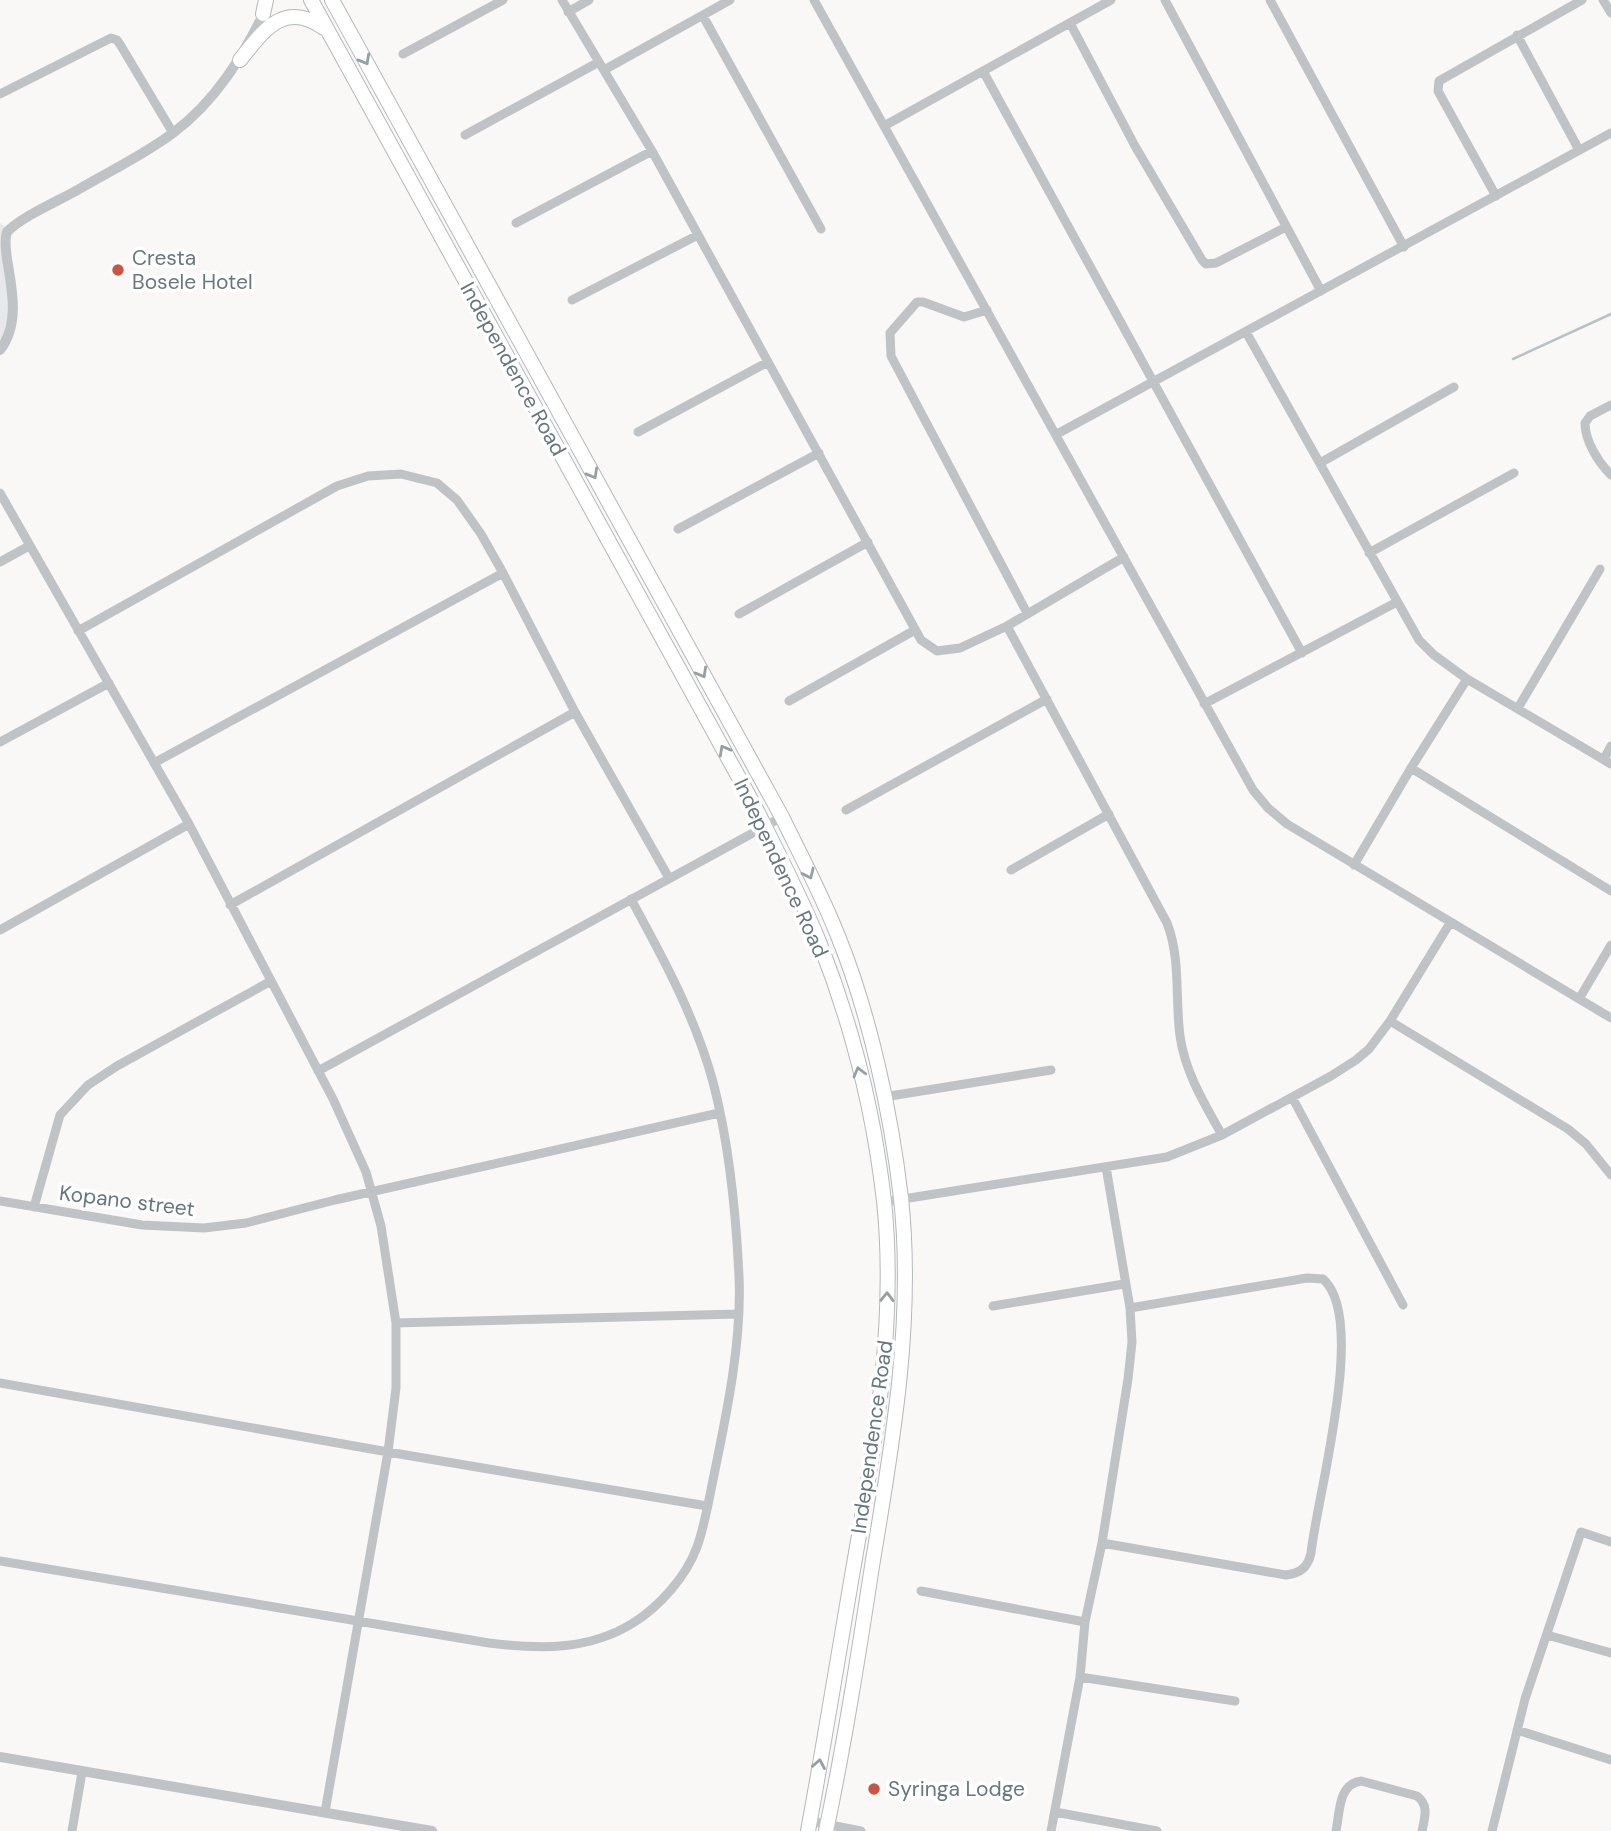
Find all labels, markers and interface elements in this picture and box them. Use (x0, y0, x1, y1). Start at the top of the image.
one-way arrow (357, 53, 370, 65)
place label: Cresta Bosele Hotel (132, 244, 253, 296)
marker: Cresta Bosele Hotel (110, 262, 126, 278)
street label: Independence Road (454, 277, 572, 461)
one-way arrow (585, 467, 598, 479)
one-way arrow (694, 666, 708, 678)
one-way arrow (719, 745, 732, 758)
street label: Independence Road (727, 774, 835, 962)
one-way arrow (801, 867, 815, 879)
one-way arrow (853, 1066, 867, 1078)
street label: Kopano street (58, 1179, 196, 1223)
one-way arrow (879, 1291, 895, 1301)
street label: Independence Road (845, 1339, 899, 1535)
one-way arrow (811, 1758, 826, 1770)
place label: Syringa Lodge (888, 1775, 1025, 1803)
marker: Syringa Lodge (866, 1781, 882, 1797)

